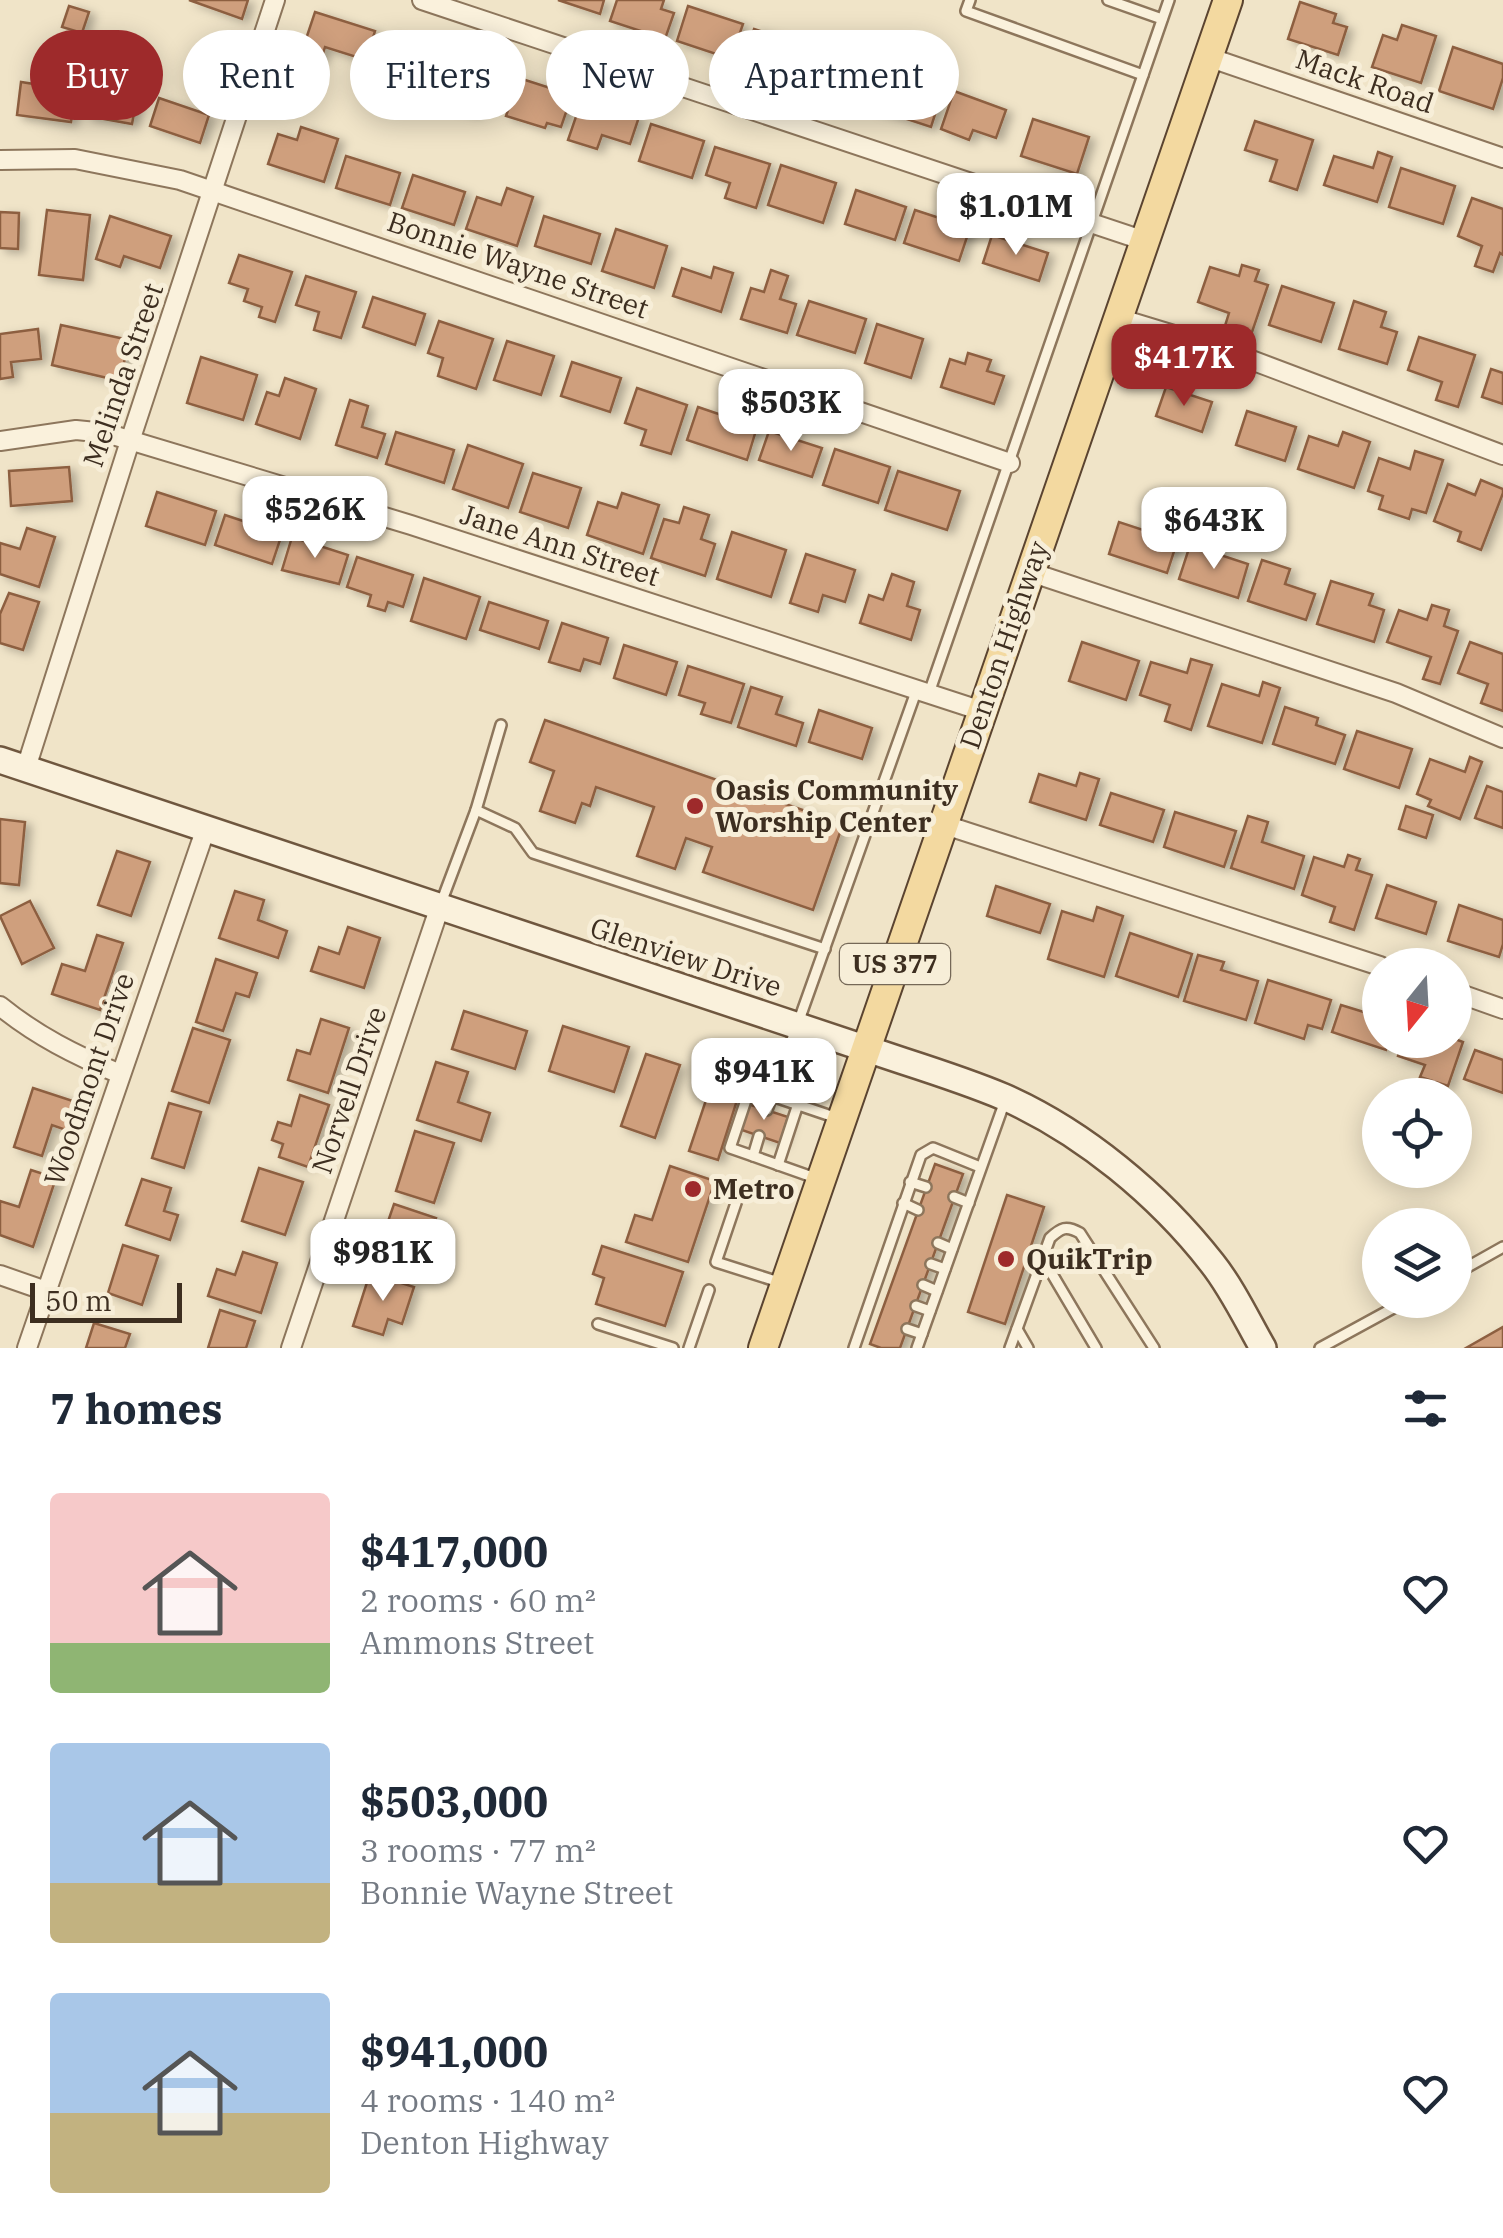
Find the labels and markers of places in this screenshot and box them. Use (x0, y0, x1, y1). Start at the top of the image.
pin: $1.01M (935, 173, 1097, 258)
pin: $417K (1114, 324, 1254, 409)
pin: $503K (721, 369, 861, 454)
pin: $526K (245, 476, 385, 561)
pin: $643K (1144, 487, 1284, 572)
place label: Oasis Community Worship Center (715, 771, 958, 840)
marker: Oasis Community Worship Center (684, 795, 706, 817)
pin: $941K (694, 1038, 834, 1123)
place label: Metro (713, 1170, 794, 1207)
marker: Metro (682, 1178, 704, 1200)
pin: $981K (313, 1219, 453, 1304)
place label: QuikTrip (1026, 1240, 1153, 1277)
marker: QuikTrip (995, 1248, 1017, 1270)

